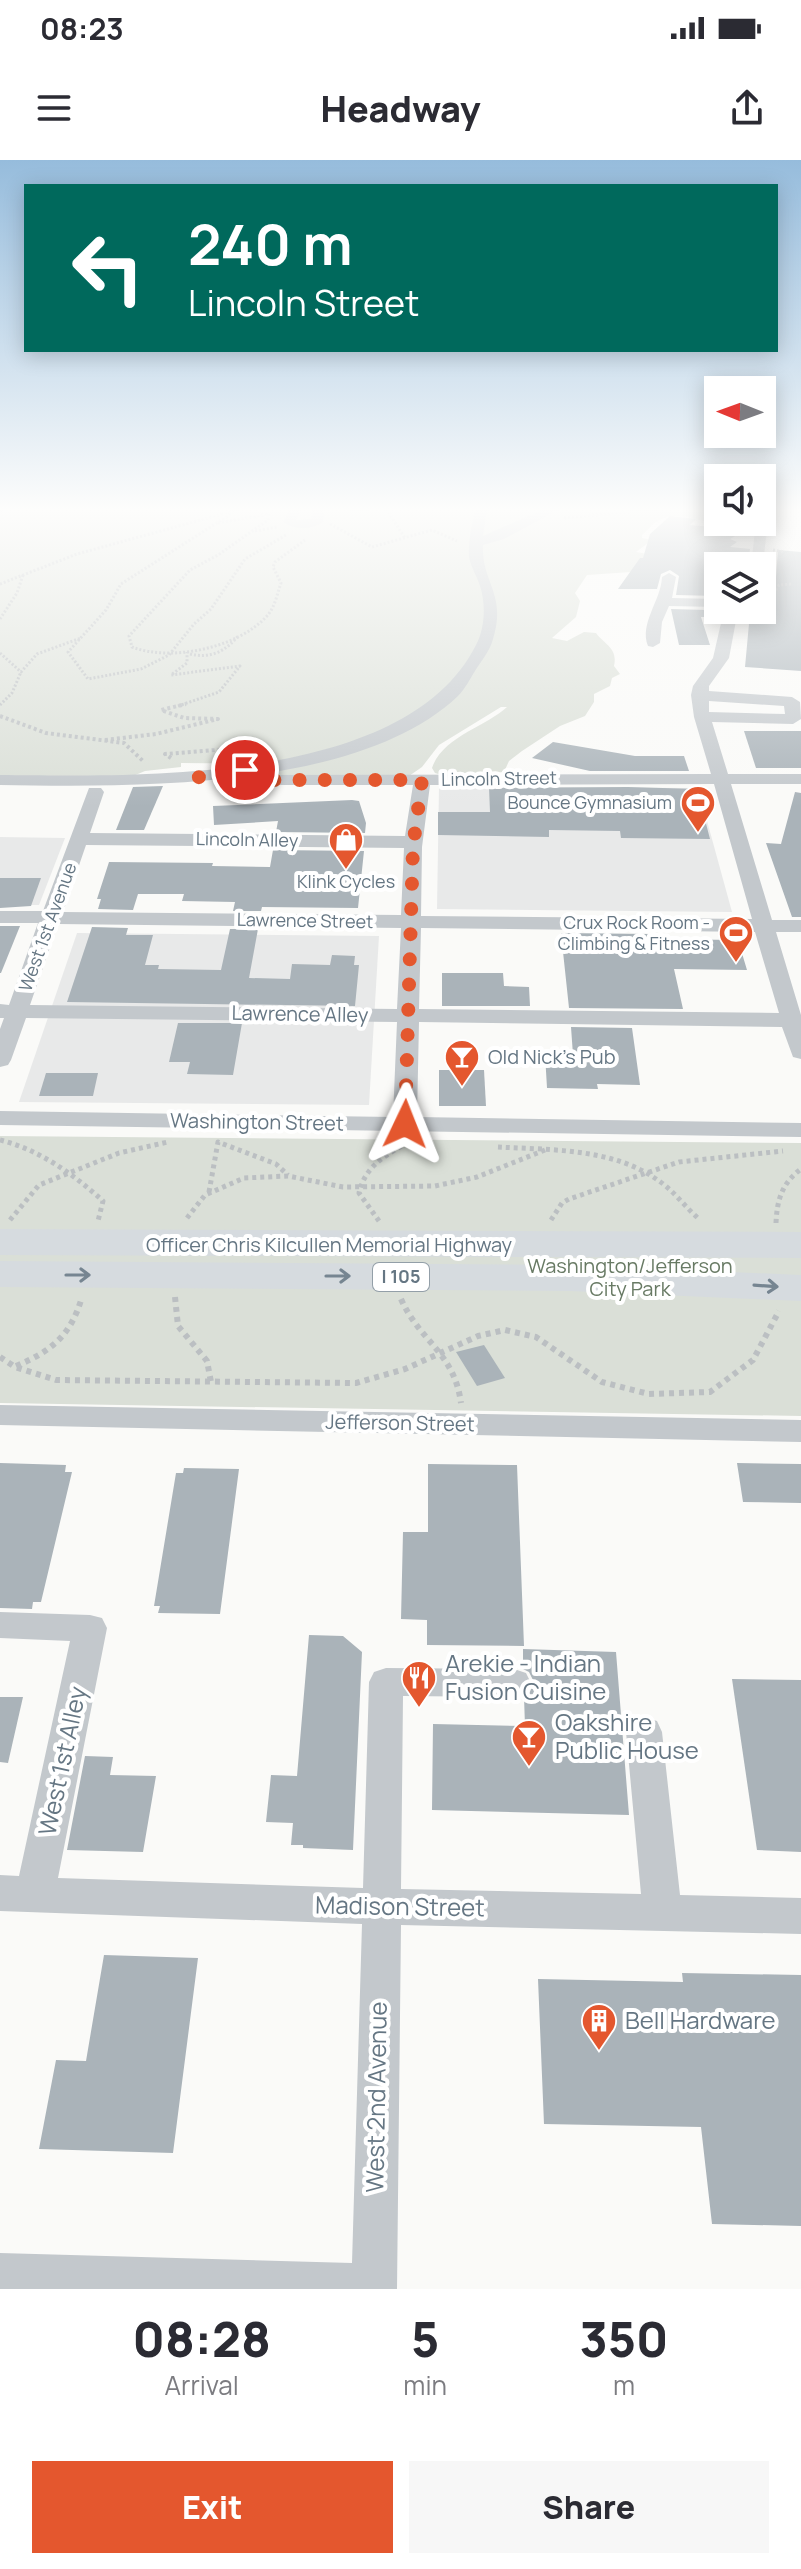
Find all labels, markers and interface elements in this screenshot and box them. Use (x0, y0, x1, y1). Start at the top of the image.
text: 08:23 (40, 8, 124, 49)
text: Headway (320, 84, 481, 133)
icon: menu (32, 86, 76, 130)
icon: share (725, 86, 769, 130)
text: 240 m (188, 205, 353, 282)
icon: left (56, 216, 160, 320)
text: Lincoln Street (188, 278, 419, 327)
north arrow (704, 376, 776, 448)
map controls (704, 376, 776, 624)
button: sound (704, 464, 776, 536)
button: layers (704, 552, 776, 624)
pin (211, 736, 279, 804)
icon: arrive (223, 748, 267, 792)
street label: Lincoln Street (441, 765, 557, 791)
sports icon: Bounce Gymnasium (679, 784, 717, 834)
place label: Bounce Gymnasium (507, 790, 672, 814)
shop icon: Klink Cycles (327, 821, 365, 871)
street label: Lincoln Alley (196, 826, 299, 852)
street label: West 1st Avenue (13, 859, 82, 994)
place label: Klink Cycles (297, 869, 395, 893)
street label: Lawrence Street (237, 907, 373, 933)
place label: Crux Rock Room - Climbing & Fitness (558, 910, 710, 955)
sports icon: Crux Rock Room - Climbing & Fitness (717, 914, 755, 964)
street label: Lawrence Alley (231, 999, 369, 1028)
bar icon: Old Nick's Pub (443, 1038, 481, 1088)
place label: Old Nick's Pub (488, 1043, 616, 1070)
position arrow (363, 1082, 447, 1166)
street label: Washington Street (170, 1106, 344, 1137)
street label: Officer Chris Kilcullen Memorial Highway (146, 1231, 513, 1258)
park label: Washington/Jefferson City Park (527, 1252, 733, 1302)
road number: I 105 (373, 1263, 429, 1291)
one-way arrow (64, 1267, 91, 1283)
one-way arrow (324, 1268, 351, 1284)
one-way arrow (752, 1279, 779, 1294)
street label: Jefferson Street (325, 1408, 475, 1437)
place label: Arekie - Indian Fusion Cuisine (445, 1646, 606, 1707)
restaurant icon: Arekie - Indian Fusion Cuisine (400, 1659, 438, 1709)
street label: West 1st Alley (30, 1683, 93, 1838)
place label: Oakshire Public House (555, 1705, 699, 1766)
bar icon: Oakshire Public House (510, 1718, 548, 1768)
street label: Madison Street (315, 1888, 485, 1923)
street label: West 2nd Avenue (357, 2001, 394, 2193)
building icon: Bell Hardware (580, 2002, 618, 2052)
place label: Bell Hardware (625, 2003, 776, 2036)
text: 08:28 (133, 2306, 271, 2371)
text: 5 (411, 2306, 439, 2371)
text: 350 (579, 2306, 668, 2371)
text: Arrival (165, 2367, 239, 2403)
text: min (403, 2367, 447, 2403)
text: m (613, 2367, 635, 2403)
button: Exit (32, 2461, 393, 2553)
button: Share (409, 2461, 769, 2553)

